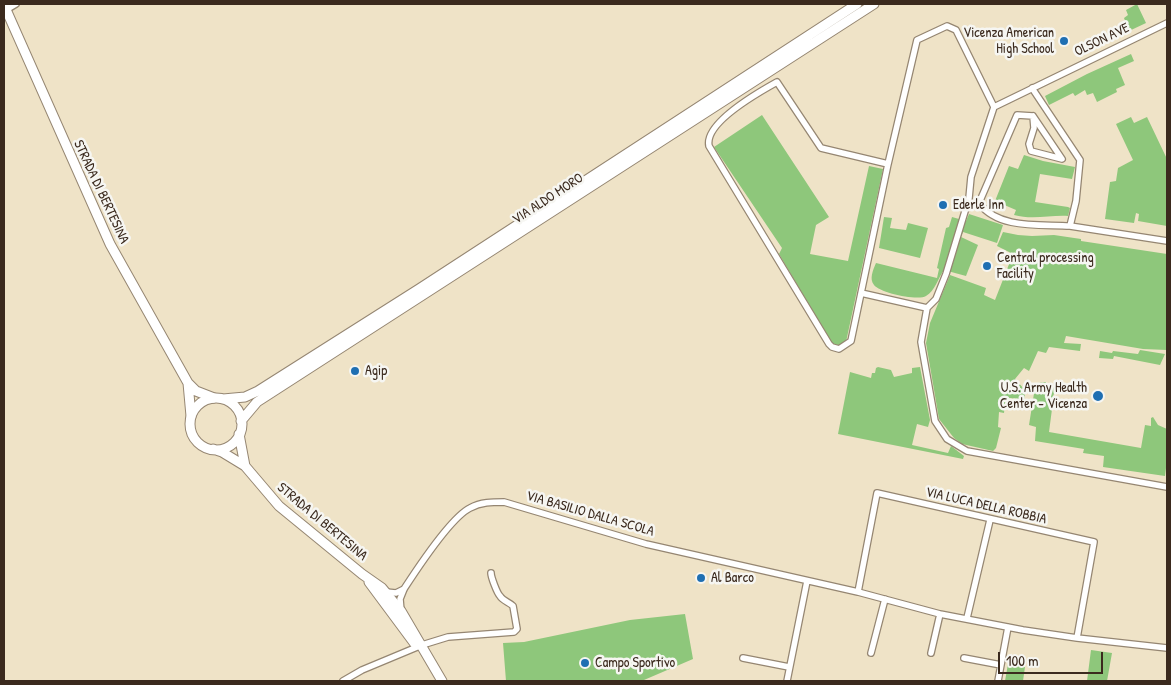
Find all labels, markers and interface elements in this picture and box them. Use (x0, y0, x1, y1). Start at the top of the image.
street label: OLSON AVE (1072, 20, 1132, 60)
place label: Vicenza American High School (963, 25, 1054, 58)
marker: Vicenza American High School (1058, 35, 1070, 47)
street label: STRADA DI BERTESINA (70, 138, 132, 246)
street label: VIA ALDO MORO (509, 170, 587, 228)
place label: Ederle Inn (953, 197, 1004, 213)
marker: Ederle Inn (937, 199, 949, 211)
place label: Central processing Facility (997, 250, 1094, 282)
marker: Central processing Facility (981, 260, 993, 272)
place label: Agip (365, 363, 387, 379)
marker: Agip (349, 365, 361, 377)
place label: U.S. Army Health Center - Vicenza (1000, 380, 1087, 412)
marker: U.S. Army Health Center - Vicenza (1091, 389, 1105, 403)
street label: STRADA DI BERTESINA (274, 479, 370, 565)
street label: VIA LUCA DELLA ROBBIA (924, 484, 1048, 528)
street label: VIA BASILIO DALLA SCOLA (524, 488, 656, 540)
place label: Al Barco (711, 570, 754, 586)
marker: Al Barco (695, 572, 707, 584)
scale bar (1001, 642, 1106, 674)
text: 100 m (1006, 650, 1039, 671)
place label: Campo Sportivo (595, 655, 675, 671)
marker: Campo Sportivo (579, 657, 591, 669)

